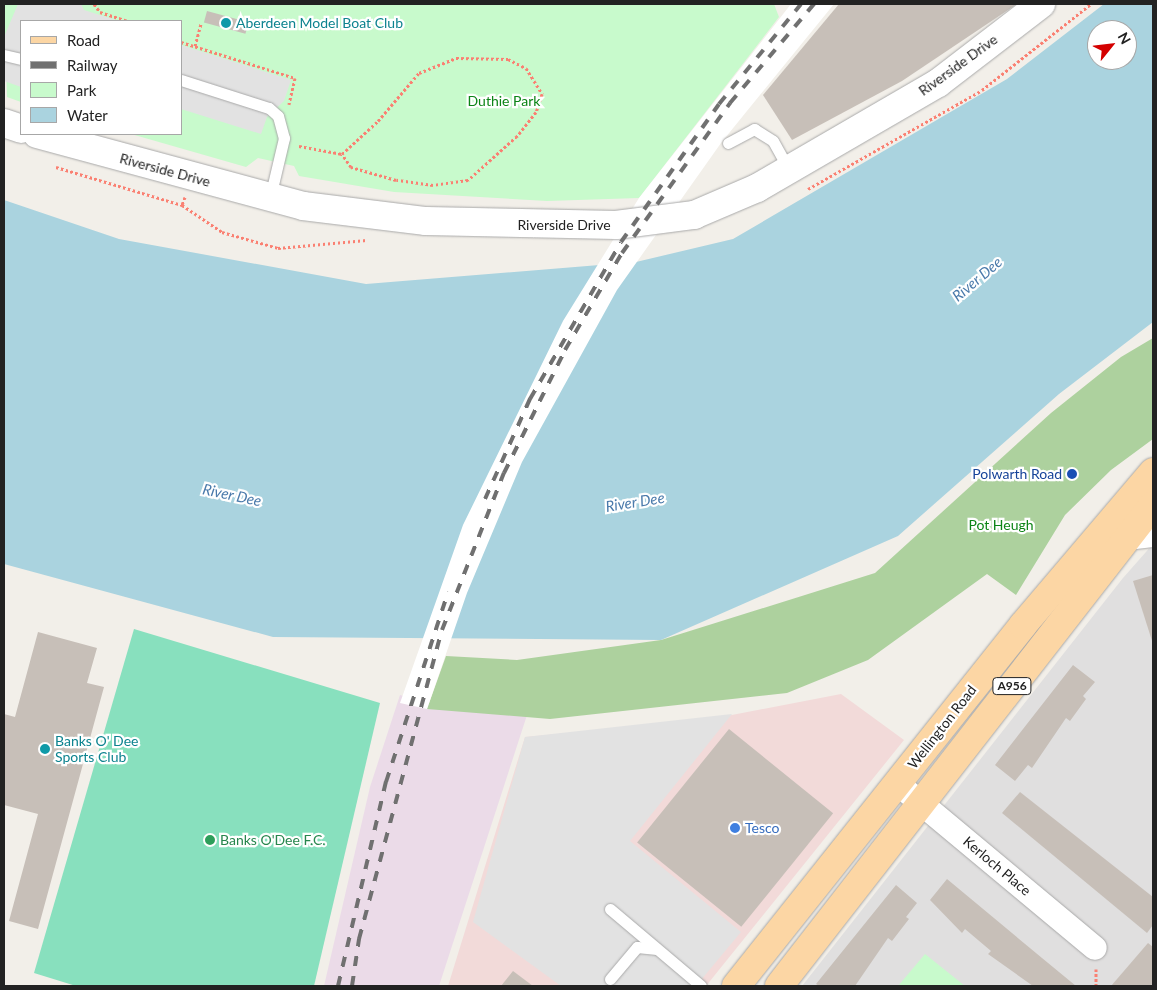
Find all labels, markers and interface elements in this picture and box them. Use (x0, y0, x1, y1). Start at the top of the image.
place label: Aberdeen Model Boat Club (236, 15, 403, 31)
marker: Aberdeen Model Boat Club (220, 17, 232, 29)
legend (20, 20, 182, 135)
north arrow (1087, 20, 1137, 70)
text: N (1115, 29, 1135, 47)
text: Road (67, 31, 100, 49)
street label: Riverside Drive (915, 31, 1001, 99)
text: Railway (67, 56, 118, 74)
text: Park (67, 81, 96, 99)
park label: Duthie Park (468, 93, 540, 109)
text: Water (67, 106, 108, 124)
street label: Riverside Drive (118, 150, 212, 190)
street label: Riverside Drive (517, 217, 611, 233)
water label: River Dee (948, 253, 1006, 305)
place label: Polwarth Road (972, 466, 1062, 482)
marker: Polwarth Road (1066, 468, 1078, 480)
water label: River Dee (201, 480, 263, 510)
water label: River Dee (604, 488, 666, 516)
park label: Pot Heugh (968, 517, 1034, 533)
road number: A956 (992, 676, 1032, 696)
street label: Wellington Road (904, 682, 980, 772)
place label: Banks O' Dee Sports Club (55, 733, 138, 766)
marker: Banks O' Dee Sports Club (39, 743, 51, 755)
place label: Tesco (745, 820, 780, 836)
marker: Tesco (729, 822, 741, 834)
place label: Banks O'Dee F.C. (220, 832, 326, 848)
street label: Kerloch Place (960, 833, 1034, 899)
marker: Banks O'Dee F.C. (204, 834, 216, 846)

